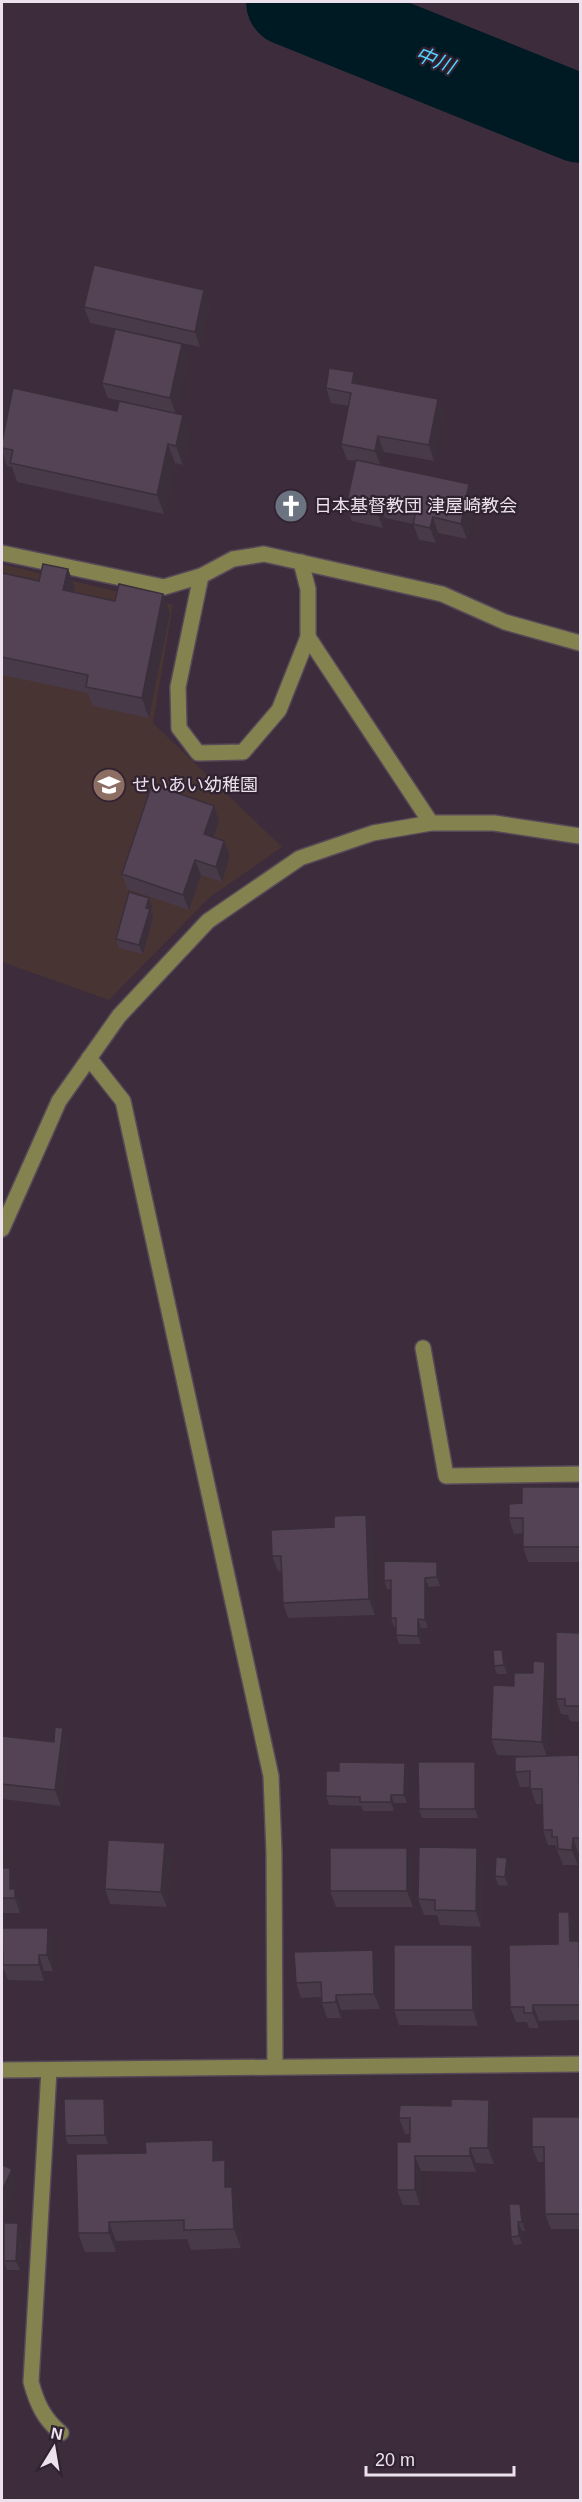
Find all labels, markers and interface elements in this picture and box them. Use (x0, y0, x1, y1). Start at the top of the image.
water label: 中川 (412, 42, 460, 78)
church icon: 日本基督教団 津屋崎教会 (273, 488, 309, 524)
place label: 日本基督教団 津屋崎教会 (314, 496, 517, 516)
school or university icon: せいあい幼稚園 (91, 767, 127, 803)
place label: せいあい幼稚園 (132, 775, 258, 795)
north arrow (24, 2418, 84, 2478)
text: N (49, 2424, 64, 2443)
scale bar (366, 2439, 514, 2477)
text: 20 m (375, 2450, 415, 2470)

